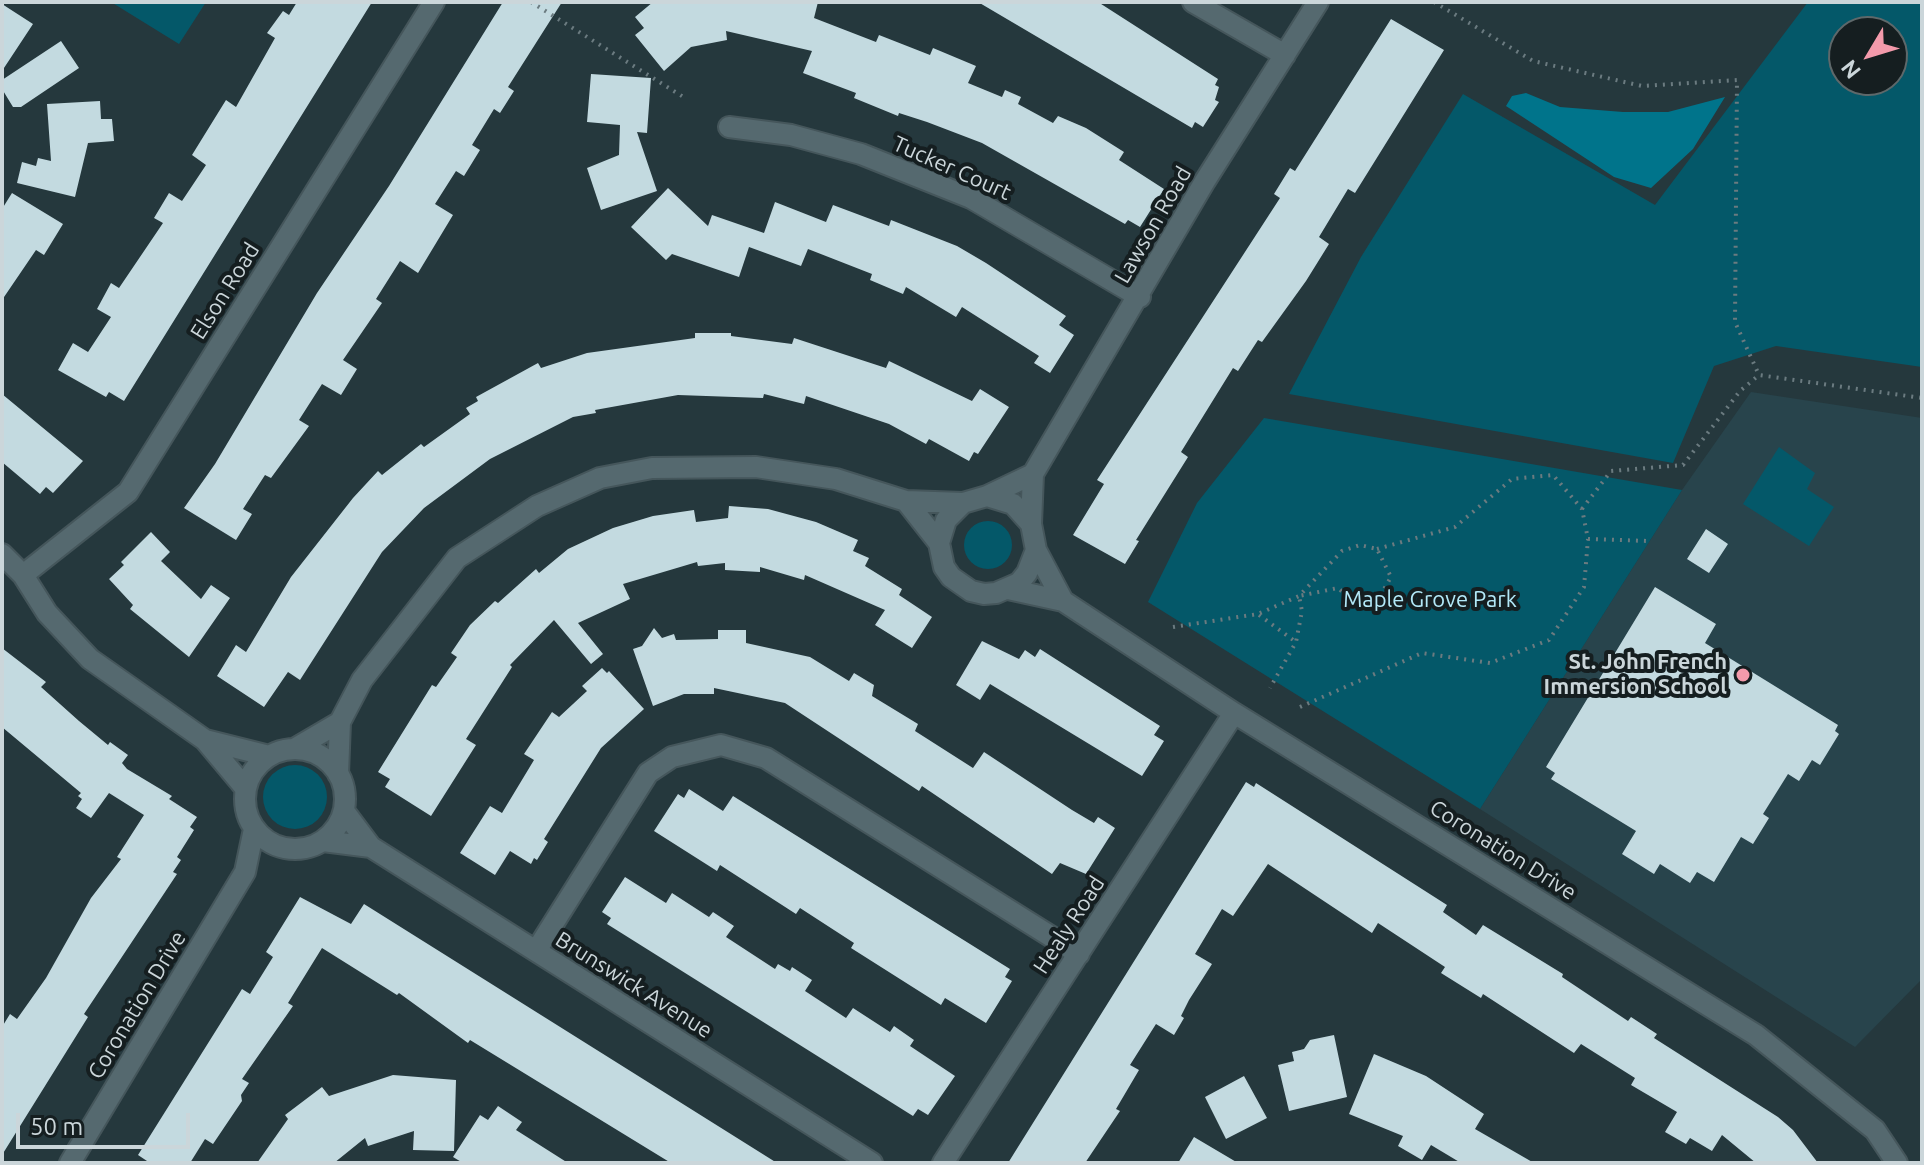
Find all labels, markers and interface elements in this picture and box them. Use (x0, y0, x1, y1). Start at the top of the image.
north arrow (1828, 16, 1908, 96)
text: N (1835, 56, 1865, 84)
street label: Tucker Court (889, 130, 1015, 206)
street label: Lawson Road (1109, 162, 1197, 288)
street label: Elson Road (185, 238, 265, 344)
park label: Maple Grove Park (1343, 587, 1517, 613)
place label: St. John French Immersion School (1544, 649, 1727, 700)
marker: St. John French Immersion School (1734, 666, 1752, 684)
street label: Coronation Drive (1425, 794, 1581, 906)
street label: Healy Road (1028, 871, 1110, 979)
street label: Coronation Drive (82, 926, 192, 1084)
street label: Brunswick Avenue (551, 926, 717, 1044)
scale bar (20, 1097, 194, 1147)
text: 50 m (30, 1113, 83, 1140)

